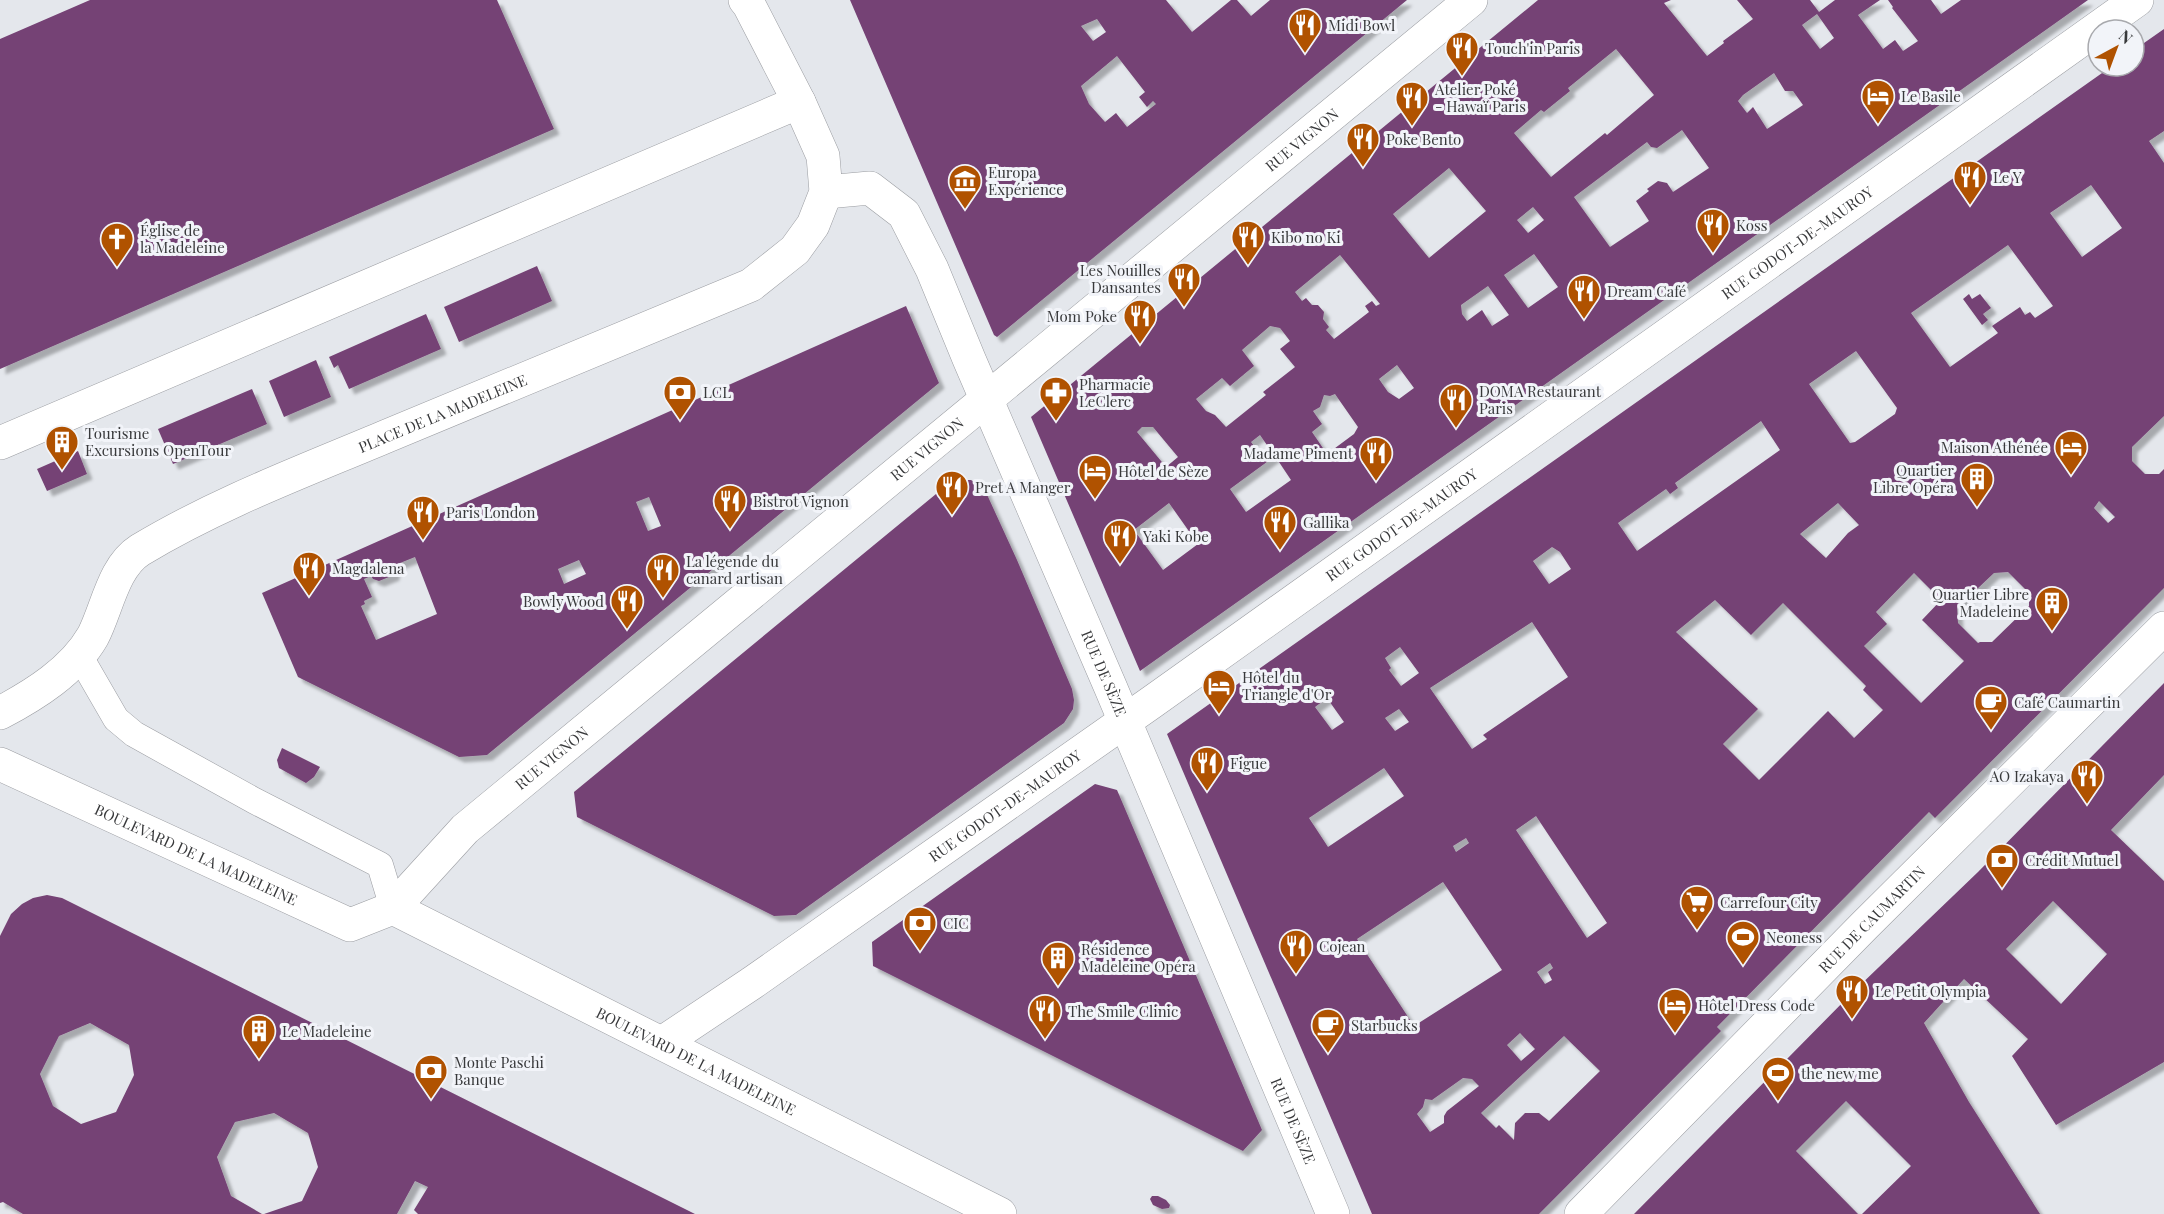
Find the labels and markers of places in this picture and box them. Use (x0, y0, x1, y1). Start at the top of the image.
restaurant icon: Midi Bowl (1287, 7, 1323, 54)
place label: Midi Bowl (1328, 15, 1395, 35)
restaurant icon: Touch'in Paris (1444, 30, 1480, 77)
place label: Touch'in Paris (1485, 38, 1580, 58)
hotel icon: Le Basile (1860, 78, 1896, 125)
place label: Atelier Poké - Hawaï Paris (1434, 79, 1526, 116)
restaurant icon: Atelier Poké - Hawaï Paris (1394, 80, 1430, 127)
place label: Le Basile (1901, 86, 1961, 106)
restaurant icon: Poke Bento (1345, 121, 1381, 168)
place label: Poke Bento (1386, 129, 1461, 149)
restaurant icon: Le Y (1952, 159, 1988, 206)
place label: Europa Expérience (988, 162, 1064, 199)
museum icon: Europa Expérience (947, 163, 983, 210)
place label: Le Y (1993, 167, 2022, 187)
restaurant icon: Koss (1695, 207, 1731, 254)
place label: Koss (1736, 215, 1767, 235)
restaurant icon: Kibo no Ki (1230, 219, 1266, 266)
place label: Église de la Madeleine (140, 220, 225, 257)
church icon: Église de la Madeleine (99, 221, 135, 268)
place label: Kibo no Ki (1271, 227, 1341, 247)
place label: Les Nouilles Dansantes (1080, 260, 1161, 297)
restaurant icon: Les Nouilles Dansantes (1166, 261, 1202, 308)
restaurant icon: Dream Café (1566, 273, 1602, 320)
place label: Dream Café (1607, 281, 1686, 301)
restaurant icon: Mom Poke (1122, 298, 1158, 345)
place label: Mom Poke (1047, 306, 1117, 326)
bank icon: LCL (662, 374, 698, 421)
place label: Pharmacie LeClerc (1079, 374, 1151, 411)
pharmacy icon: Pharmacie LeClerc (1038, 375, 1074, 422)
place label: DOMA Restaurant Paris (1479, 381, 1602, 418)
place label: LCL (703, 382, 731, 402)
restaurant icon: DOMA Restaurant Paris (1438, 382, 1474, 429)
place label: Tourisme Excursions OpenTour (85, 423, 231, 460)
building icon: Tourisme Excursions OpenTour (44, 424, 80, 471)
hotel icon: Maison Athénée (2053, 429, 2089, 476)
restaurant icon: Madame Piment (1358, 435, 1394, 482)
place label: Maison Athénée (1941, 437, 2048, 457)
place label: Madame Piment (1243, 443, 1354, 463)
hotel icon: Hôtel de Sèze (1077, 453, 1113, 500)
place label: Quartier Libre Opéra (1873, 460, 1955, 497)
place label: Hôtel de Sèze (1118, 461, 1209, 481)
building icon: Quartier Libre Opéra (1959, 461, 1995, 508)
restaurant icon: Pret A Manger (934, 469, 970, 516)
place label: Pret A Manger (975, 477, 1071, 497)
restaurant icon: Bistrot Vignon (712, 483, 748, 530)
place label: Bistrot Vignon (753, 491, 849, 511)
restaurant icon: Paris London (405, 494, 441, 541)
place label: Paris London (446, 502, 536, 522)
restaurant icon: Gallika (1262, 504, 1298, 551)
place label: Gallika (1303, 512, 1350, 532)
restaurant icon: Yaki Kobe (1102, 518, 1138, 565)
place label: Yaki Kobe (1142, 526, 1209, 546)
restaurant icon: Magdalena (291, 550, 327, 597)
place label: La légende du canard artisan (686, 551, 783, 588)
restaurant icon: La légende du canard artisan (645, 552, 681, 599)
place label: Magdalena (332, 558, 405, 578)
restaurant icon: Bowly Wood (609, 583, 645, 630)
place label: Quartier Libre Madeleine (1932, 584, 2029, 621)
building icon: Quartier Libre Madeleine (2034, 585, 2070, 632)
place label: Bowly Wood (523, 591, 604, 611)
place label: Hôtel du Triangle d'Or (1242, 667, 1332, 704)
hotel icon: Hôtel du Triangle d'Or (1201, 668, 1237, 715)
cafe icon: Café Caumartin (1973, 684, 2009, 731)
place label: Café Caumartin (2014, 692, 2121, 712)
restaurant icon: Figue (1189, 745, 1225, 792)
place label: Figue (1230, 753, 1267, 773)
restaurant icon: AO Izakaya (2069, 758, 2105, 805)
place label: AO Izakaya (1989, 766, 2065, 786)
bank icon: Crédit Mutuel (1984, 842, 2020, 889)
place label: Crédit Mutuel (2025, 850, 2119, 870)
supermarket icon: Carrefour City (1679, 884, 1715, 931)
place label: Carrefour City (1720, 892, 1818, 912)
bank icon: CIC (902, 905, 938, 952)
place label: CIC (943, 913, 969, 933)
sports icon: Neoness (1725, 919, 1761, 966)
place label: Neoness (1766, 927, 1822, 947)
restaurant icon: Cojean (1278, 928, 1314, 975)
place label: Cojean (1319, 936, 1366, 956)
place label: Résidence Madeleine Opéra (1081, 939, 1196, 976)
building icon: Résidence Madeleine Opéra (1040, 940, 1076, 987)
restaurant icon: Le Petit Olympia (1834, 973, 1870, 1020)
place label: Le Petit Olympia (1875, 981, 1987, 1001)
hotel icon: Hôtel Dress Code (1657, 987, 1693, 1034)
restaurant icon: The Smile Clinic (1027, 993, 1063, 1040)
place label: Hôtel Dress Code (1698, 995, 1815, 1015)
place label: The Smile Clinic (1068, 1001, 1178, 1021)
cafe icon: Starbucks (1310, 1007, 1346, 1054)
building icon: Le Madeleine (241, 1013, 277, 1060)
place label: Starbucks (1351, 1015, 1418, 1035)
place label: Le Madeleine (282, 1021, 372, 1041)
place label: Monte Paschi Banque (454, 1052, 545, 1089)
bank icon: Monte Paschi Banque (413, 1053, 449, 1100)
sports icon: the new me (1760, 1055, 1796, 1102)
place label: the new me (1801, 1063, 1879, 1083)

